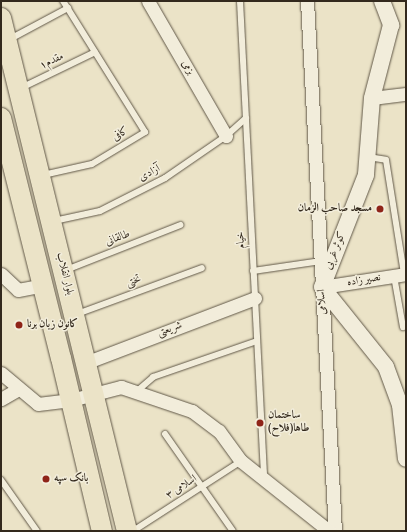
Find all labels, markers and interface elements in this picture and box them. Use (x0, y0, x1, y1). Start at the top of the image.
street label: مقدم۱ (38, 51, 66, 73)
street label: بزمی (178, 58, 196, 78)
street label: کافی (111, 125, 131, 145)
street label: آزادی (137, 163, 163, 185)
place label: مسجد صاحب الزمان (298, 202, 372, 216)
marker: مسجد صاحب الزمان (375, 204, 385, 214)
street label: طالقانی (104, 228, 132, 250)
street label: کوثر غربی (323, 230, 349, 272)
street label: خیام (235, 231, 249, 249)
street label: بلوار انقلاب (52, 251, 76, 297)
street label: نصیر زاده (346, 272, 382, 290)
street label: تختی (125, 273, 143, 291)
street label: اسلامی (316, 289, 330, 315)
place label: کانون زبان برنا (27, 318, 78, 332)
street label: شریعتی (156, 319, 184, 341)
marker: کانون زبان برنا (14, 320, 24, 330)
place label: ساختمان طاها(فلاح) (268, 410, 309, 436)
marker: ساختمان طاها(فلاح) (255, 418, 265, 428)
place label: بانک سپه (54, 472, 88, 486)
street label: اسلامی ۳ (164, 473, 200, 503)
marker: بانک سپه (41, 474, 51, 484)

